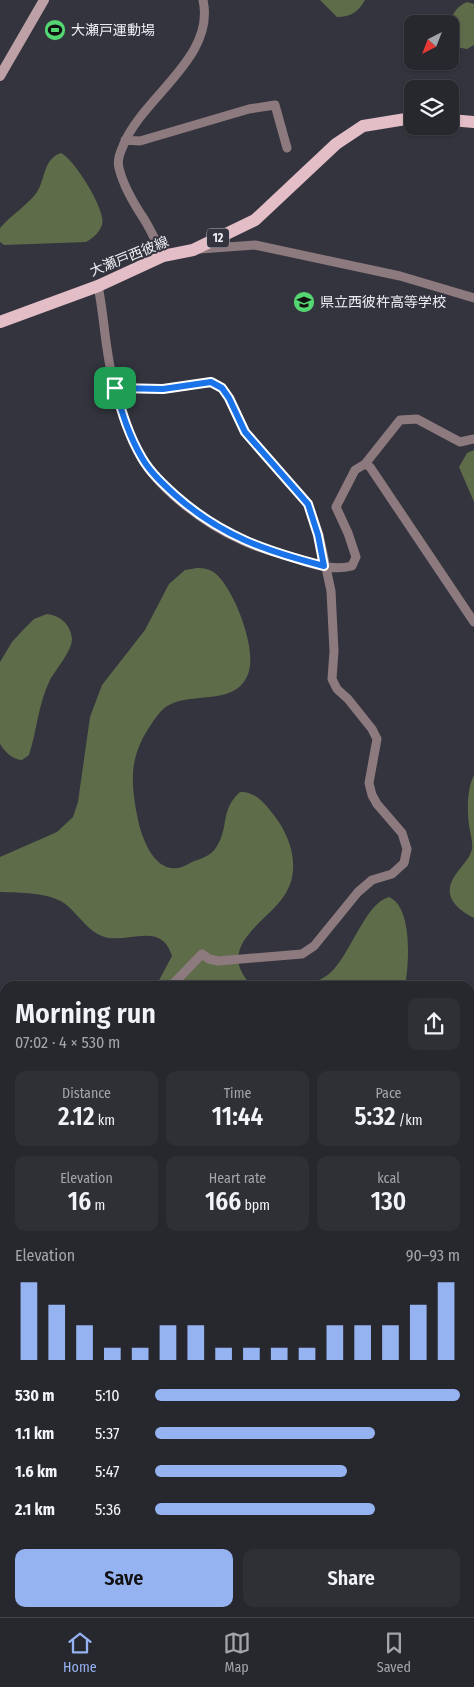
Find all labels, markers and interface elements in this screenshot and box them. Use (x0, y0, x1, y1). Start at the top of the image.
north arrow (404, 15, 459, 70)
map controls (404, 15, 459, 135)
sports icon: 大瀬戸運動場 (43, 18, 67, 42)
place label: 大瀬戸運動場 (71, 22, 155, 39)
button: layers (404, 80, 459, 135)
road number: 12 (207, 228, 229, 248)
street label: 大瀬戸西彼線 (87, 233, 171, 280)
school or university icon: 県立西彼杵高等学校 (292, 290, 316, 314)
place label: 県立西彼杵高等学校 (320, 294, 446, 311)
pin (94, 367, 136, 409)
icon: arrive (101, 374, 129, 402)
text: Morning run (15, 997, 156, 1030)
button: share (408, 998, 460, 1050)
text: 07:02 · 4 × 530 m (15, 1033, 120, 1052)
text: Distance (62, 1085, 111, 1102)
text: Time (224, 1085, 251, 1102)
text: Pace (375, 1085, 402, 1102)
text: 2.12 (58, 1102, 94, 1132)
text: 11:44 (212, 1102, 263, 1132)
text: 5:32 (354, 1102, 395, 1132)
text: km (94, 1112, 115, 1129)
text: /km (395, 1112, 423, 1129)
text: Elevation (60, 1170, 113, 1187)
text: Heart rate (209, 1170, 266, 1187)
text: kcal (377, 1170, 400, 1187)
text: 16 (68, 1187, 91, 1217)
text: 166 (205, 1187, 241, 1217)
text: 130 (371, 1187, 406, 1217)
text: m (91, 1197, 105, 1214)
text: bpm (241, 1197, 270, 1214)
text: Elevation (15, 1246, 75, 1265)
text: 90–93 m (406, 1246, 460, 1265)
text: 530 m (15, 1386, 55, 1405)
text: 5:10 (95, 1386, 120, 1405)
text: 1.1 km (15, 1424, 54, 1443)
text: 5:37 (95, 1424, 120, 1443)
text: 1.6 km (15, 1462, 57, 1481)
text: 5:47 (95, 1462, 120, 1481)
text: 2.1 km (15, 1500, 55, 1519)
text: 5:36 (95, 1500, 121, 1519)
button: Save (15, 1549, 233, 1607)
button: Share (243, 1549, 460, 1607)
tab: Home (63, 1629, 97, 1676)
tab: Map (223, 1629, 251, 1676)
tab: Saved (377, 1629, 411, 1676)

